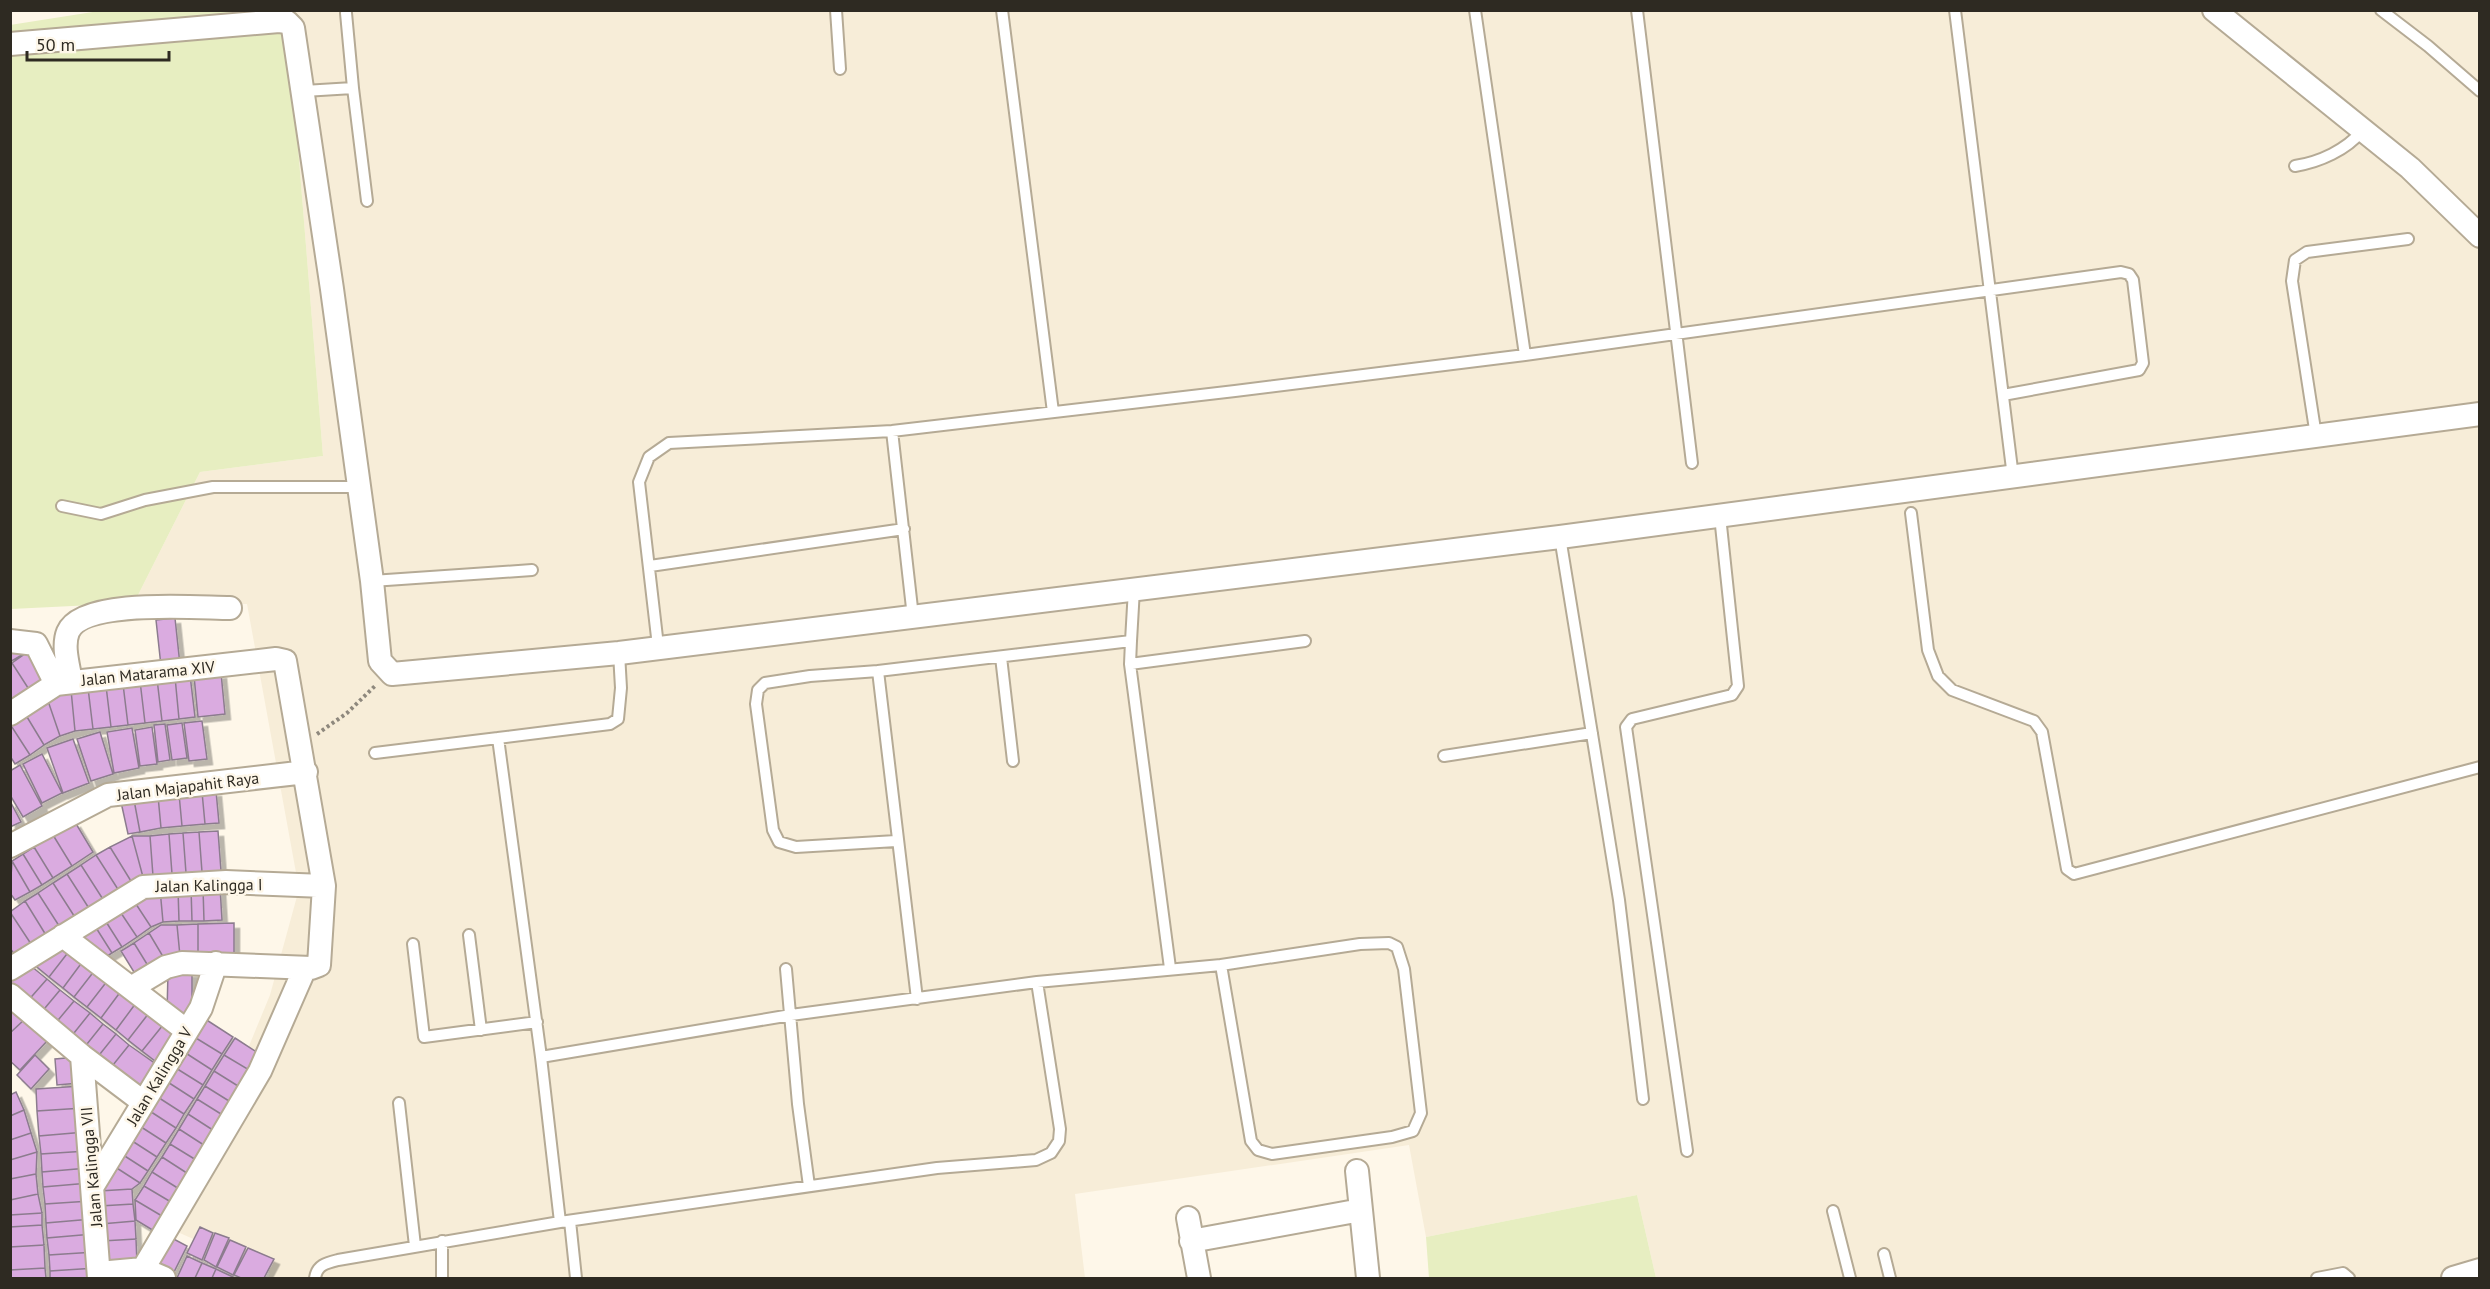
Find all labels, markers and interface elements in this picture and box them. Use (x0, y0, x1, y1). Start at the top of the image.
scale bar (27, 24, 170, 62)
text: 50 m (36, 33, 75, 56)
street label: Jalan Matarama XIV (79, 656, 217, 690)
street label: Jalan Majapahit Raya (115, 767, 260, 805)
street label: Jalan Kalingga I (154, 874, 263, 896)
street label: Jalan Kalingga V (121, 1022, 197, 1130)
street label: Jalan Kalingga VII (76, 1106, 106, 1229)

